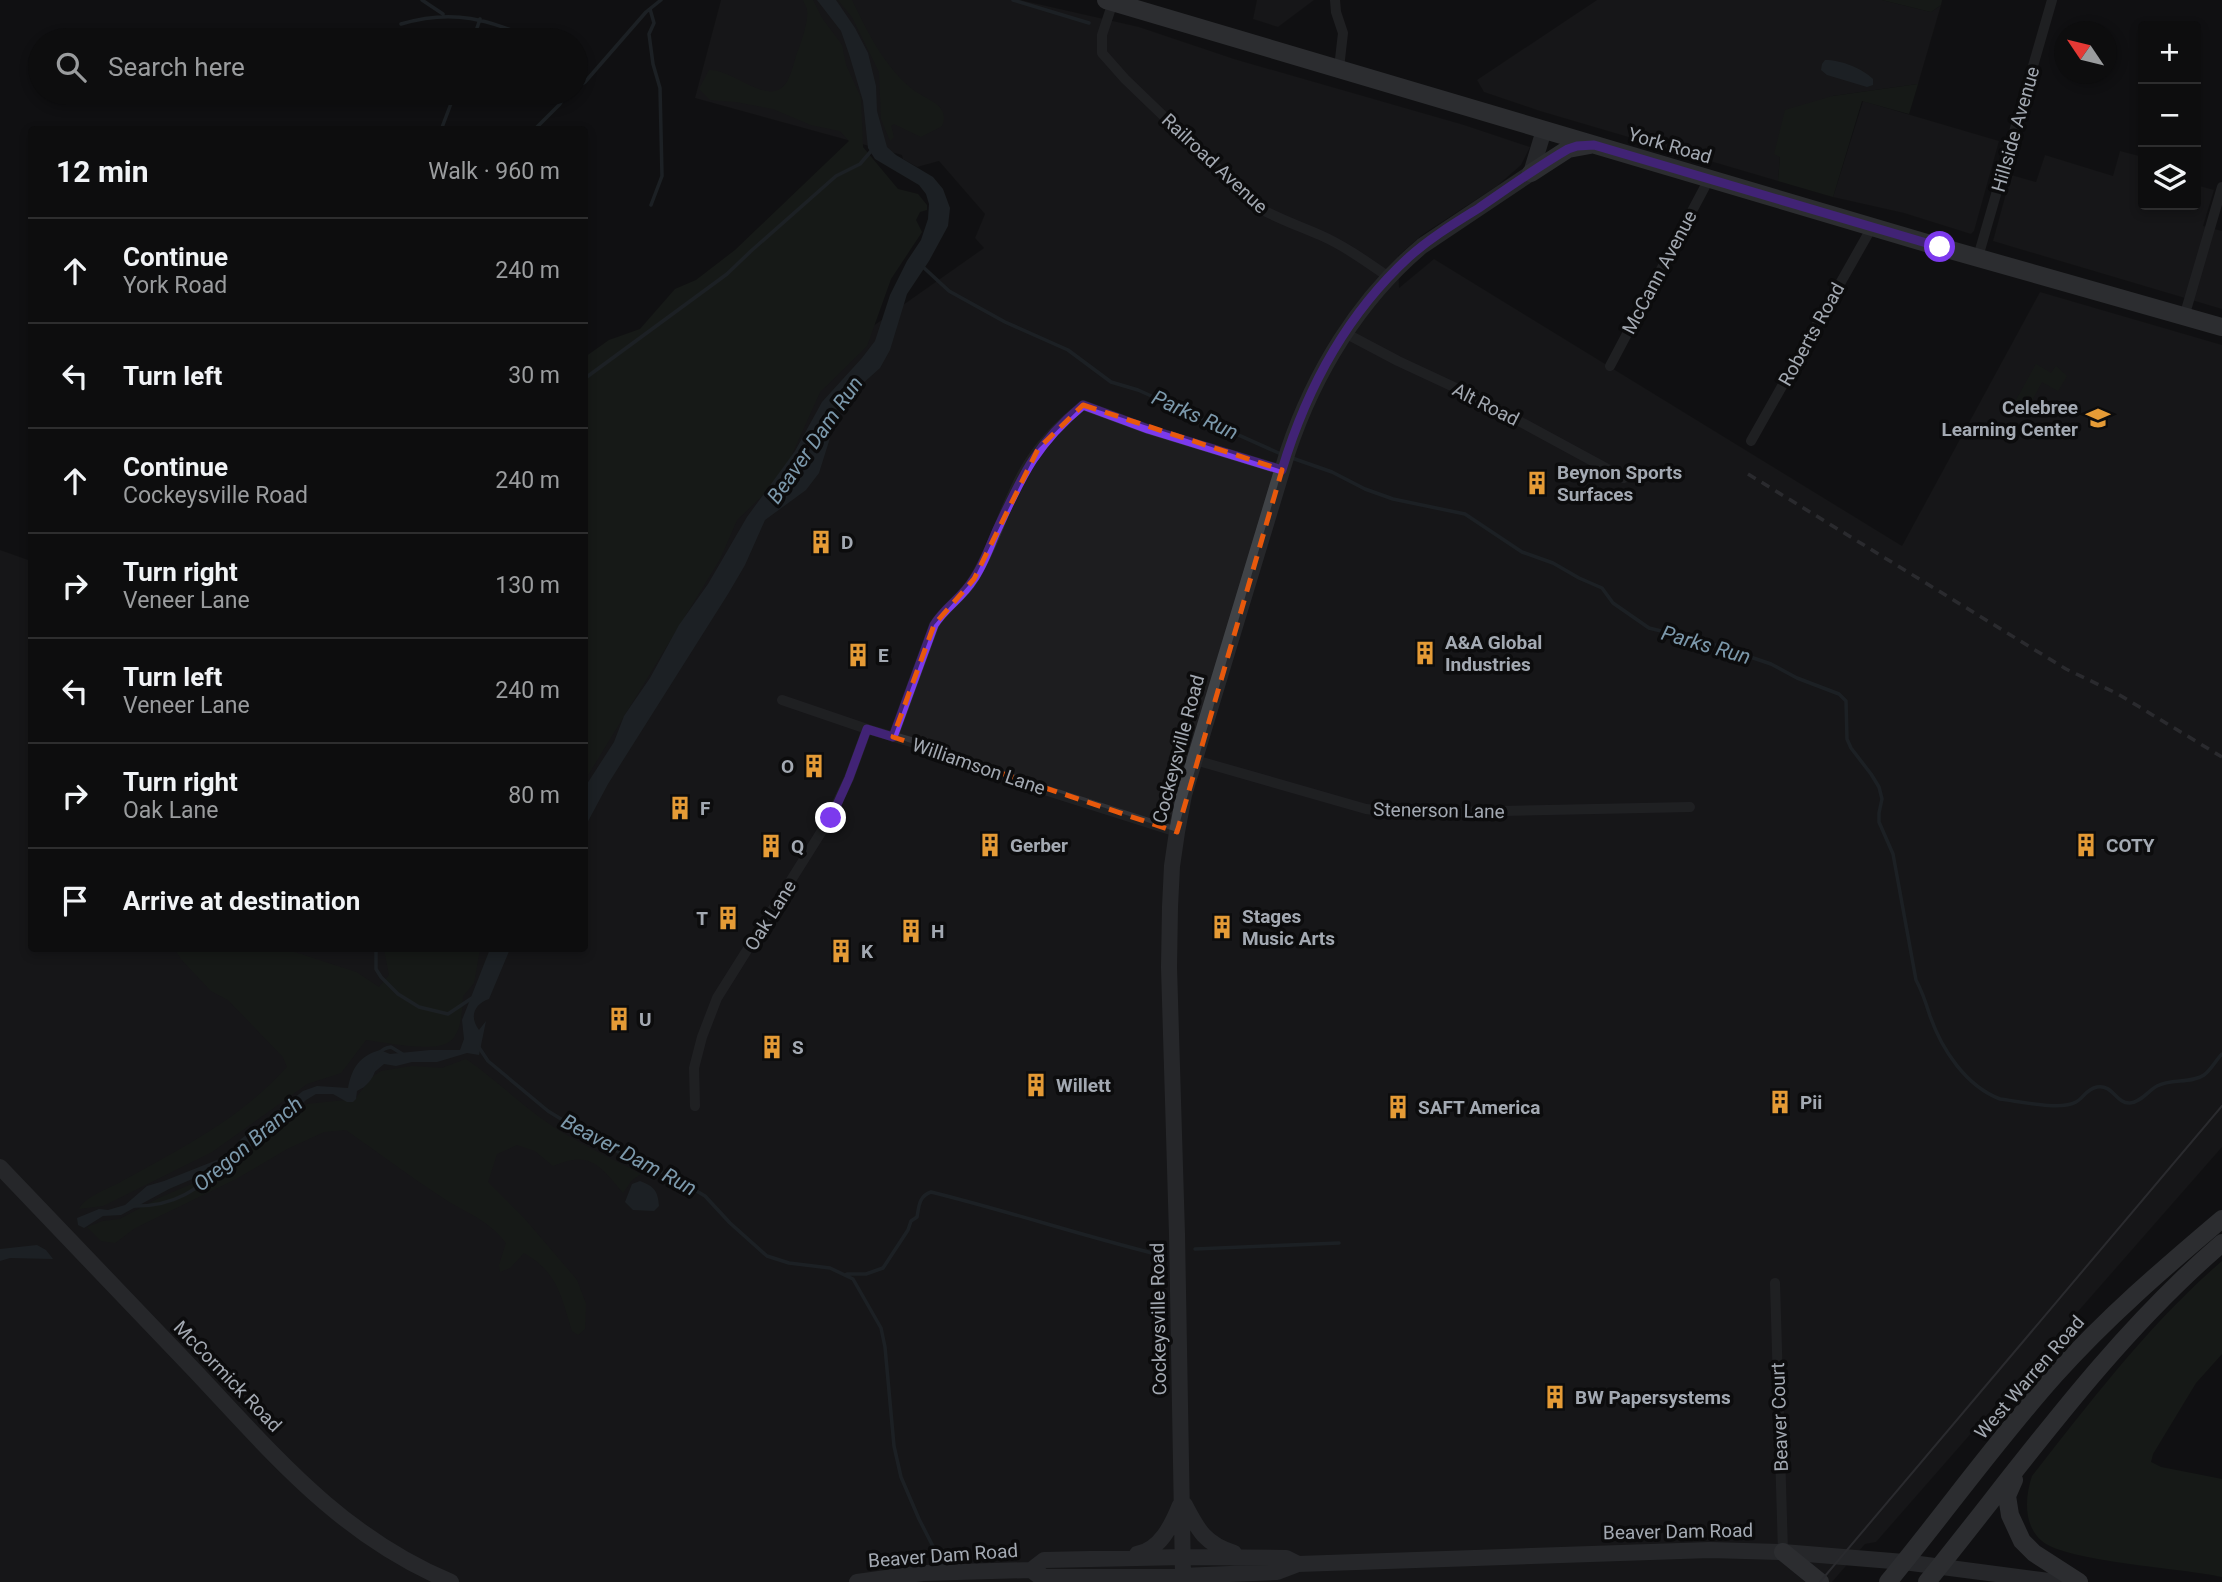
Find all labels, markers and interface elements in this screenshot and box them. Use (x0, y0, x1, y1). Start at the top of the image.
north arrow (2054, 21, 2117, 84)
map controls (2138, 21, 2201, 210)
button: + (2138, 21, 2201, 84)
search box (28, 28, 588, 105)
icon: search (52, 48, 90, 86)
text: Search here (108, 52, 245, 82)
street label: Hillside Avenue (1987, 64, 2044, 195)
button: − (2138, 84, 2201, 147)
street label: Railroad Avenue (1157, 108, 1272, 218)
street label: York Road (1625, 123, 1714, 168)
button: layers (2138, 147, 2201, 210)
text: 12 min (56, 154, 149, 189)
text: Walk · 960 m (428, 158, 560, 185)
street label: McCann Avenue (1617, 206, 1702, 338)
route start (1924, 231, 1955, 262)
text: Continue (123, 242, 228, 272)
icon: ahead (56, 252, 94, 290)
text: 240 m (495, 257, 560, 284)
text: York Road (123, 272, 227, 299)
street label: Roberts Road (1774, 279, 1849, 390)
icon: left (56, 357, 94, 395)
text: Turn left (123, 361, 222, 391)
text: 30 m (508, 362, 560, 389)
water label: Beaver Dam Run (762, 372, 868, 508)
street label: Alt Road (1449, 378, 1523, 431)
water label: Parks Run (1148, 385, 1242, 445)
place label: Celebree Learning Center (1941, 396, 2078, 441)
school or university icon: Celebree Learning Center (2084, 404, 2112, 432)
text: Continue (123, 452, 228, 482)
place label: Beynon Sports Surfaces (1557, 461, 1683, 506)
icon: ahead (56, 462, 94, 500)
text: 240 m (495, 467, 560, 494)
building icon: Beynon Sports Surfaces (1523, 469, 1551, 497)
text: Cockeysville Road (123, 482, 308, 509)
building icon: D (807, 528, 835, 556)
place label: D (841, 531, 853, 554)
text: Turn right (123, 557, 238, 587)
icon: right (56, 567, 94, 605)
text: 130 m (495, 572, 560, 599)
text: Veneer Lane (123, 587, 250, 614)
water label: Parks Run (1659, 621, 1753, 669)
place label: A&A Global Industries (1445, 631, 1542, 676)
building icon: A&A Global Industries (1411, 639, 1439, 667)
building icon: E (844, 641, 872, 669)
place label: E (878, 644, 889, 667)
text: Turn left (123, 662, 222, 692)
icon: left (56, 672, 94, 710)
street label: Cockeysville Road (1148, 672, 1209, 826)
text: 240 m (495, 677, 560, 704)
text: Veneer Lane (123, 692, 250, 719)
street label: Williamson Lane (909, 733, 1048, 800)
building icon: O (800, 752, 828, 780)
place label: O (781, 755, 794, 778)
text: Turn right (123, 767, 238, 797)
icon: right (56, 777, 94, 815)
text: 80 m (508, 782, 560, 809)
building icon: F (666, 794, 694, 822)
text: Oak Lane (123, 797, 219, 824)
place label: F (700, 797, 711, 820)
street label: Stenerson Lane (1373, 798, 1505, 823)
route end (815, 802, 846, 833)
building icon: Gerber (976, 831, 1004, 859)
building icon: COTY (2072, 831, 2100, 859)
building icon: Q (757, 832, 785, 860)
place label: Gerber (1010, 834, 1068, 857)
place label: COTY (2106, 834, 2155, 857)
place label: Q (791, 835, 804, 858)
street label: Oak Lane (740, 876, 801, 955)
icon: arrive (56, 882, 94, 920)
text: Arrive at destination (123, 886, 360, 916)
building icon: T (714, 904, 742, 932)
place label: Stages Music Arts (1242, 905, 1335, 950)
place label: T (696, 907, 708, 930)
building icon: Stages Music Arts (1208, 913, 1236, 941)
building icon: H (897, 917, 925, 945)
place label: H (931, 920, 944, 943)
building icon: K (827, 937, 855, 965)
place label: K (861, 940, 874, 963)
building icon: U (605, 1005, 633, 1033)
place label: U (639, 1008, 652, 1031)
building icon: S (758, 1033, 786, 1061)
place label: S (792, 1036, 804, 1059)
building icon: Willett (1022, 1071, 1050, 1099)
place label: Willett (1056, 1074, 1111, 1097)
building icon: Pii (1766, 1088, 1794, 1116)
place label: Pii (1800, 1091, 1822, 1114)
water label: Oregon Branch (189, 1092, 307, 1196)
building icon: SAFT America (1384, 1093, 1412, 1121)
place label: SAFT America (1418, 1096, 1540, 1119)
water label: Beaver Dam Run (557, 1109, 701, 1201)
street label: Cockeysville Road (1146, 1242, 1171, 1396)
street label: West Warren Road (1970, 1311, 2089, 1444)
street label: McCormick Road (169, 1316, 286, 1437)
street label: Beaver Court (1766, 1362, 1793, 1472)
building icon: BW Papersystems (1541, 1383, 1569, 1411)
place label: BW Papersystems (1575, 1386, 1731, 1409)
street label: Beaver Dam Road (1603, 1519, 1753, 1544)
street label: Beaver Dam Road (867, 1539, 1019, 1572)

